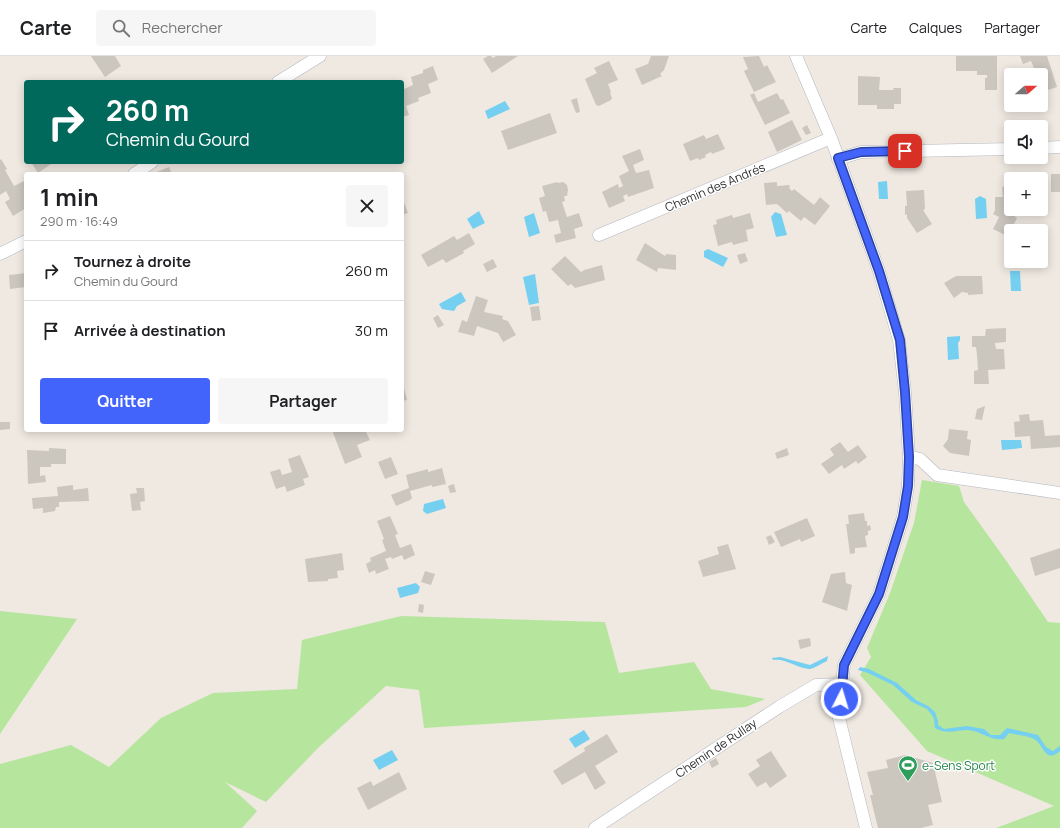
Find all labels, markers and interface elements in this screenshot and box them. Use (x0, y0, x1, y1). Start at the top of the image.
search box (96, 10, 376, 46)
text: Carte (20, 15, 72, 41)
icon: search (110, 17, 132, 39)
text: Rechercher (142, 17, 223, 38)
text: Carte (851, 18, 887, 37)
text: Calques (909, 18, 962, 37)
text: Partager (984, 18, 1040, 37)
north arrow (1004, 68, 1048, 112)
map controls (1004, 68, 1048, 268)
text: 260 m (106, 91, 189, 129)
icon: right (40, 96, 92, 148)
button: sound (1004, 120, 1048, 164)
text: Chemin du Gourd (106, 127, 250, 151)
pin (888, 134, 922, 168)
icon: arrive (894, 140, 916, 162)
street label: Chemin des Andrés (662, 158, 768, 216)
button: + (1004, 172, 1048, 216)
text: 1 min (40, 180, 99, 213)
button: close (346, 185, 388, 227)
text: 290 m · 16:49 (40, 212, 118, 230)
button: − (1004, 224, 1048, 268)
text: Tournez à droite (74, 251, 191, 272)
icon: right (40, 260, 62, 282)
text: 260 m (345, 260, 388, 281)
text: Chemin du Gourd (74, 272, 178, 290)
icon: arrive (40, 320, 62, 342)
text: Arrivée à destination (74, 320, 226, 341)
text: 30 m (355, 320, 388, 341)
button: Quitter (40, 378, 210, 424)
button: Partager (218, 378, 388, 424)
position arrow (820, 678, 862, 720)
street label: Chemin de Rullay (672, 714, 760, 781)
sports icon: e-Sens Sport (897, 754, 919, 782)
place label: e-Sens Sport (922, 757, 995, 774)

